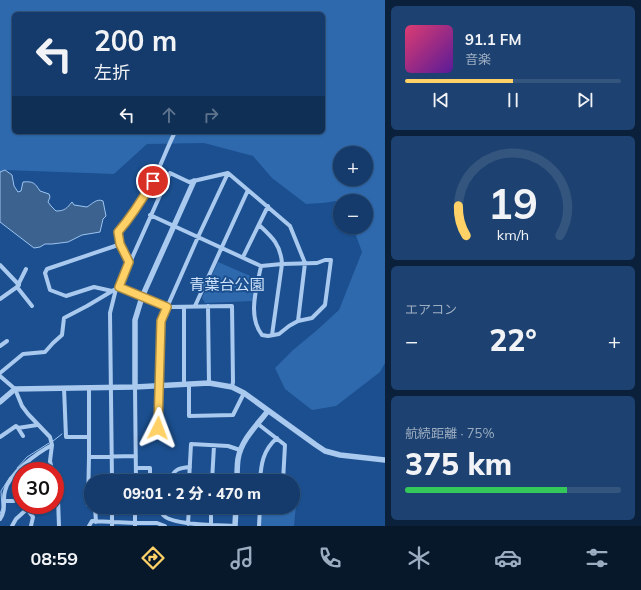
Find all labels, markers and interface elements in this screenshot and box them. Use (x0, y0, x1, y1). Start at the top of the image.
text: 200 m (94, 23, 177, 58)
icon: left (28, 28, 80, 80)
text: 91.1 FM (465, 30, 521, 49)
text: 音楽 (465, 51, 491, 67)
text: 左折 (94, 61, 130, 84)
icon: previous (430, 89, 452, 111)
icon: pause (502, 89, 524, 111)
icon: next (574, 89, 596, 111)
icon: left (116, 104, 138, 126)
icon: ahead (158, 104, 180, 126)
icon: right (200, 104, 222, 126)
map controls (333, 146, 373, 234)
button: + (333, 146, 373, 186)
pin (136, 164, 170, 198)
icon: arrive (142, 170, 164, 192)
text: 19 (488, 177, 538, 229)
button: − (333, 194, 373, 234)
text: km/h (497, 226, 529, 244)
park label: 青葉台公園 (189, 275, 265, 294)
text: エアコン (405, 301, 457, 317)
text: 22° (489, 321, 537, 359)
text: − (405, 327, 418, 355)
text: + (608, 327, 621, 355)
position arrow (137, 407, 179, 449)
text: 航続距離 · 75% (405, 425, 495, 441)
text: 375 km (405, 445, 512, 483)
speed limit sign: 30 (12, 462, 64, 514)
text: 09:01 · 2 分 · 470 m (123, 484, 261, 503)
icon: directions (139, 544, 167, 572)
icon: music (228, 544, 256, 572)
icon: phone (316, 544, 344, 572)
icon: climate (405, 544, 433, 572)
icon: car (494, 544, 522, 572)
icon: filters (583, 544, 611, 572)
text: 08:59 (30, 547, 78, 570)

